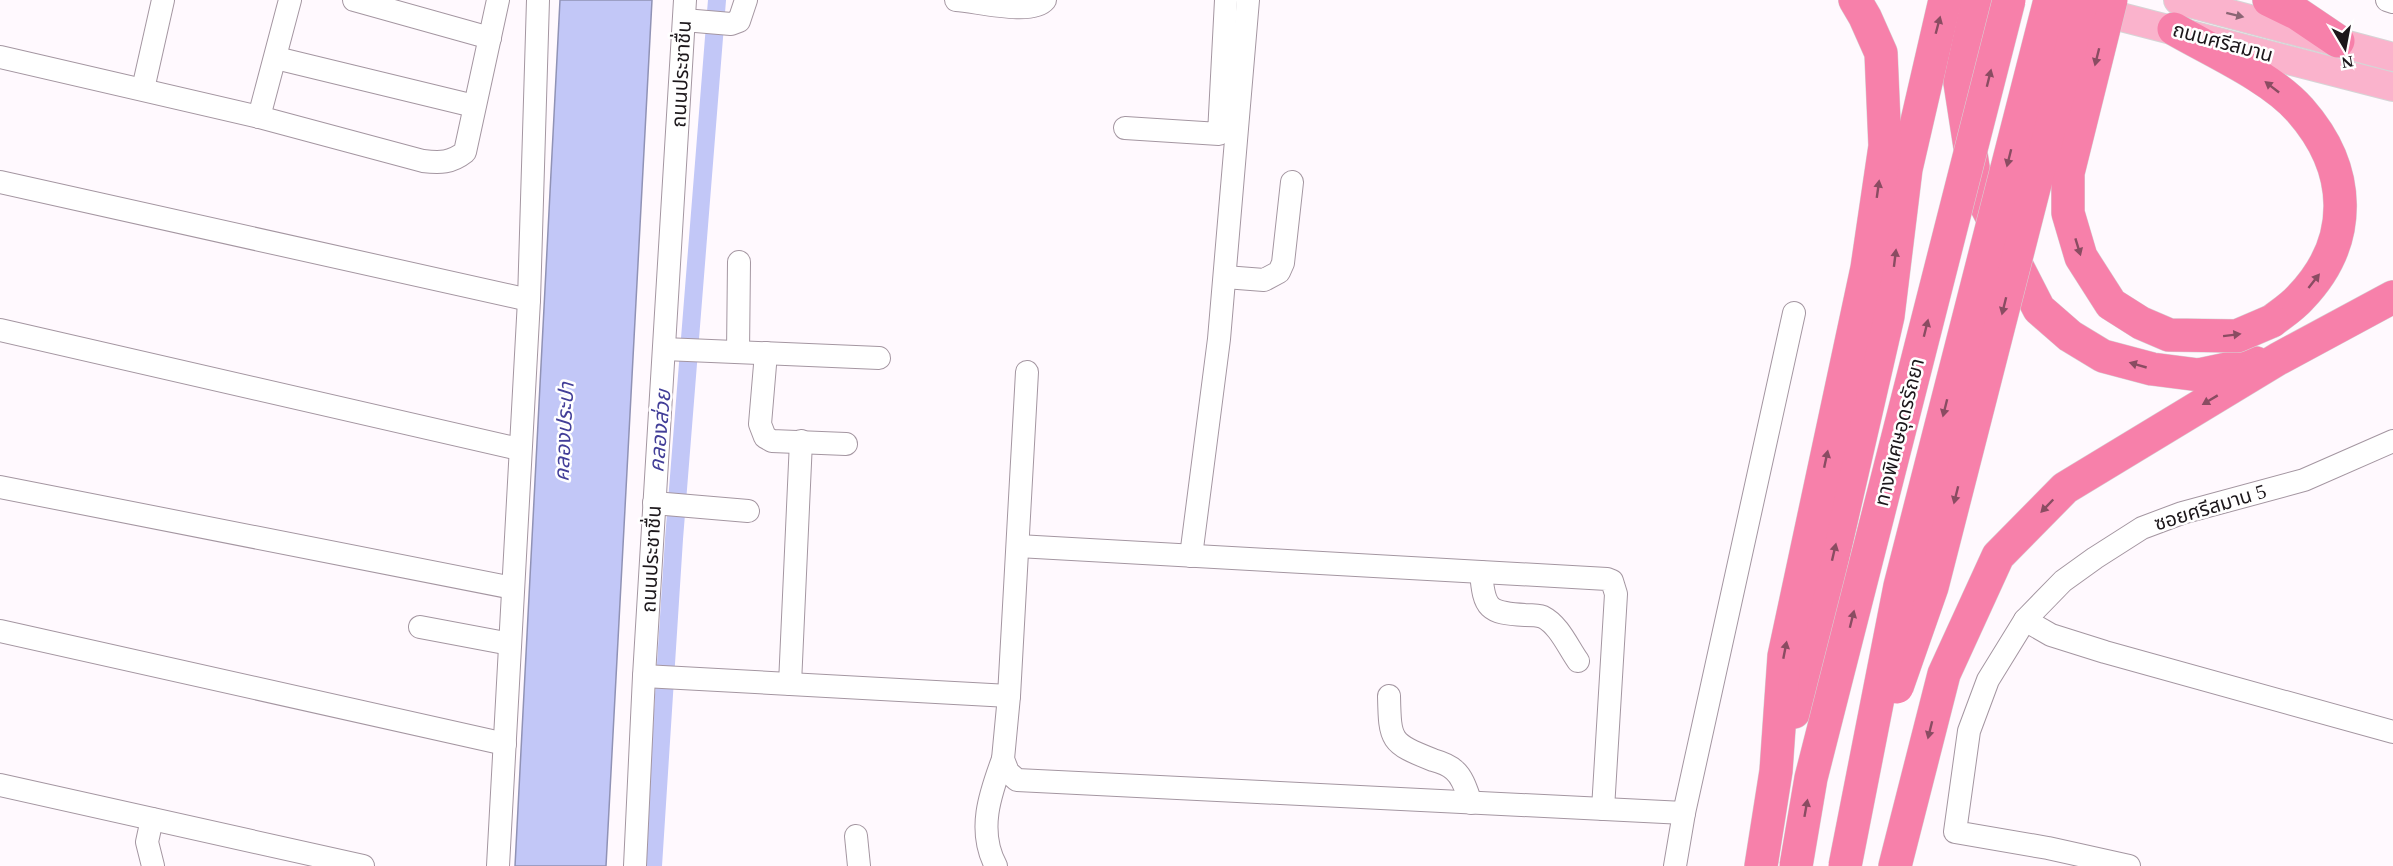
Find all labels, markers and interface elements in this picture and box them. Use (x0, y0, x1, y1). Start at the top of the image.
one-way arrow (2226, 10, 2244, 20)
one-way arrow (1934, 16, 1944, 34)
street label: ถนนศรีสมาน (2170, 18, 2276, 66)
north arrow (2315, 18, 2375, 78)
street label: ถนนประชาชื่น (664, 20, 695, 128)
one-way arrow (2091, 48, 2101, 66)
text: N (2340, 53, 2355, 72)
one-way arrow (1985, 69, 1995, 87)
one-way arrow (2265, 82, 2280, 94)
one-way arrow (2004, 150, 2013, 168)
one-way arrow (1874, 180, 1883, 199)
one-way arrow (2074, 238, 2083, 256)
one-way arrow (1890, 248, 1900, 267)
one-way arrow (2307, 273, 2320, 289)
one-way arrow (1999, 297, 2009, 315)
one-way arrow (1921, 319, 1931, 337)
one-way arrow (2223, 330, 2242, 340)
street label: ทางพิเศษอุดรรัถยา (1870, 356, 1929, 508)
one-way arrow (2129, 360, 2147, 369)
water label: คลองประปา (549, 380, 579, 482)
water label: คลองส่วย (644, 387, 676, 473)
one-way arrow (2202, 395, 2218, 406)
one-way arrow (1940, 399, 1949, 417)
one-way arrow (1822, 449, 1831, 468)
street label: ซอยศรีสมาน 5 (2151, 480, 2269, 534)
one-way arrow (1950, 485, 1960, 504)
one-way arrow (2040, 498, 2054, 513)
street label: ถนนประชาชื่น (634, 505, 665, 613)
one-way arrow (1830, 542, 1839, 561)
one-way arrow (1848, 610, 1857, 628)
one-way arrow (1781, 640, 1790, 659)
one-way arrow (1925, 721, 1934, 739)
one-way arrow (1802, 799, 1811, 818)

